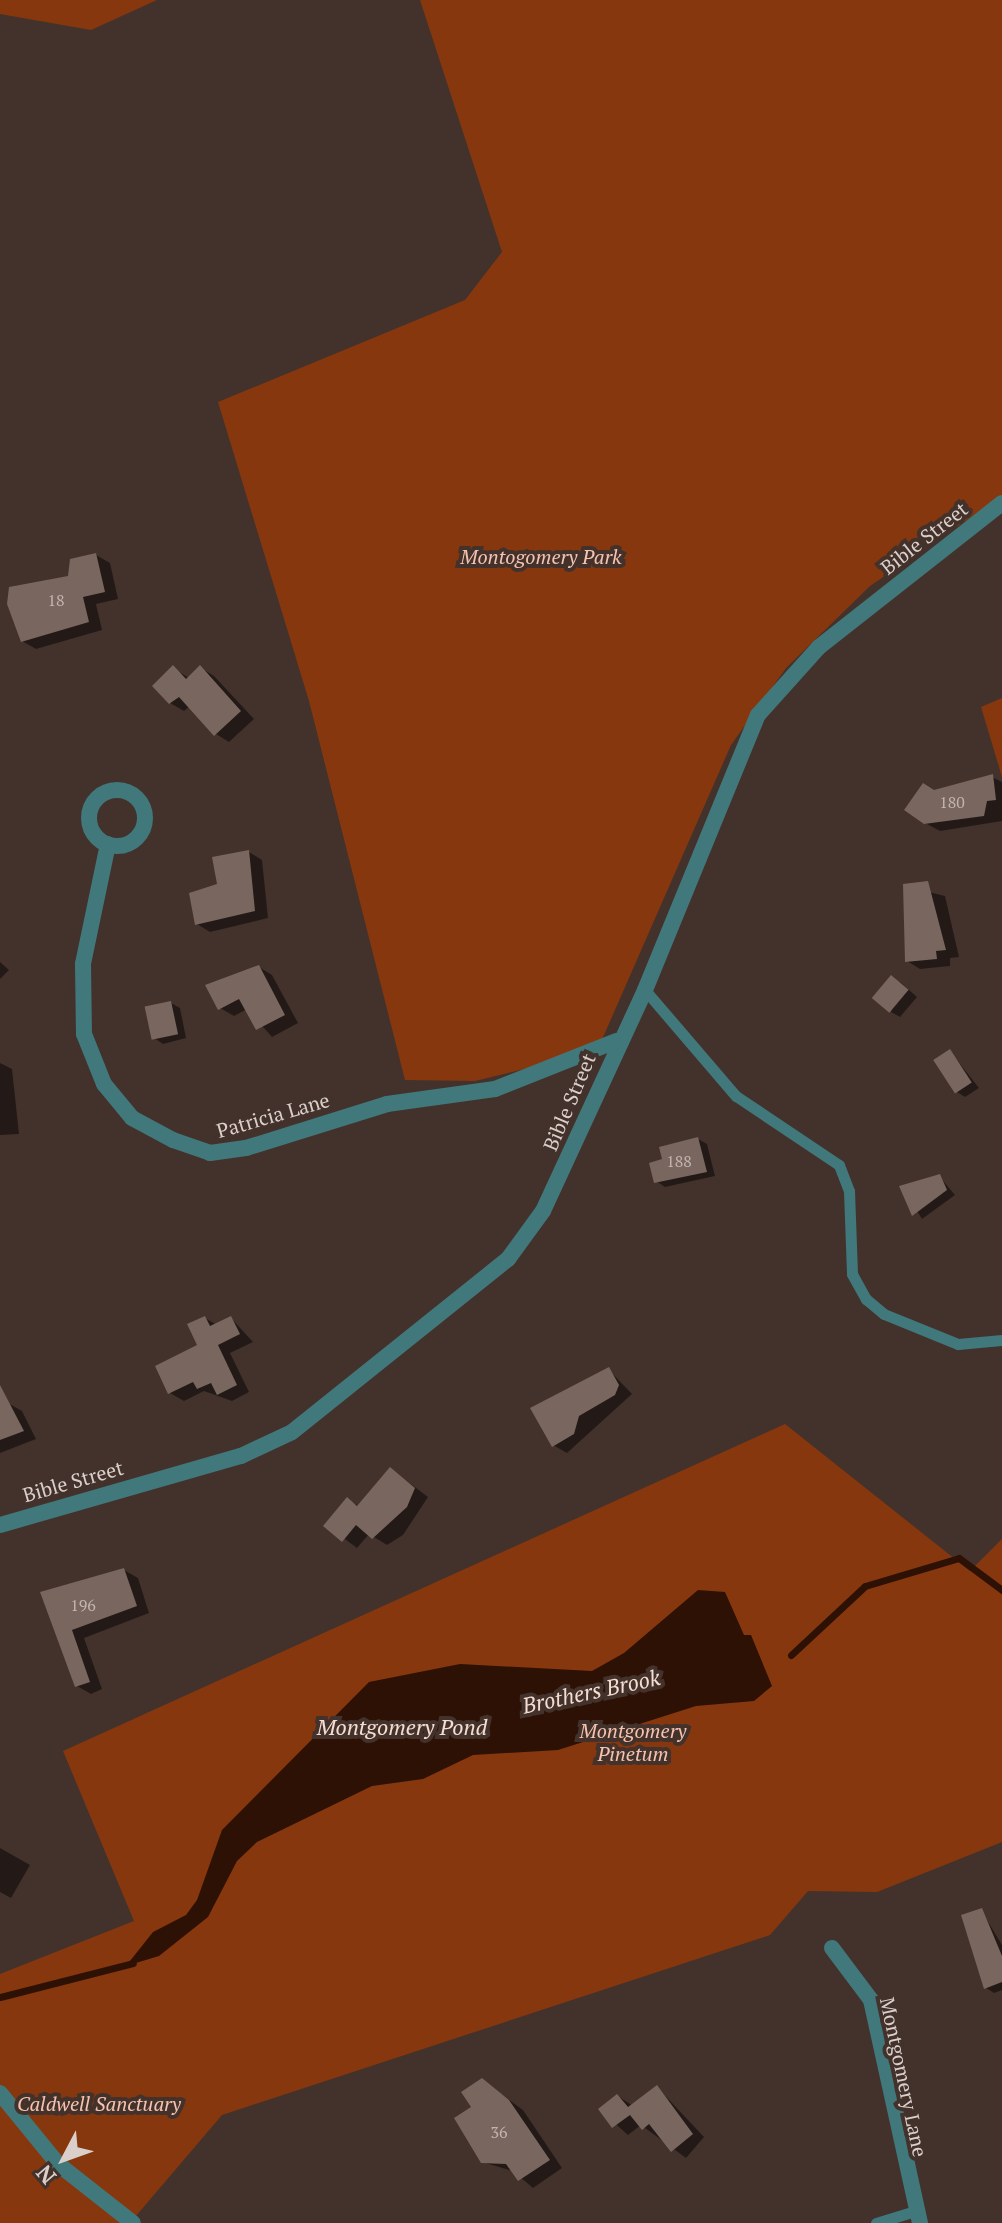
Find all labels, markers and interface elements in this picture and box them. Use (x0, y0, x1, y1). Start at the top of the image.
street label: Bible Street (876, 497, 972, 579)
park label: Montogomery Park (460, 544, 622, 568)
house number: 18 (47, 590, 65, 610)
house number: 180 (939, 792, 965, 812)
street label: Bible Street (538, 1050, 600, 1154)
street label: Patricia Lane (214, 1087, 332, 1143)
house number: 188 (666, 1151, 692, 1171)
street label: Bible Street (20, 1455, 126, 1507)
house number: 196 (70, 1595, 96, 1615)
water label: Brothers Brook (520, 1664, 662, 1718)
water label: Montgomery Pond (317, 1714, 487, 1740)
park label: Montgomery Pinetum (580, 1718, 686, 1765)
street label: Montgomery Lane (875, 1995, 933, 2159)
park label: Caldwell Sanctuary (17, 2091, 181, 2115)
north arrow (24, 2119, 104, 2199)
house number: 36 (490, 2122, 508, 2142)
text: N (29, 2159, 62, 2191)

